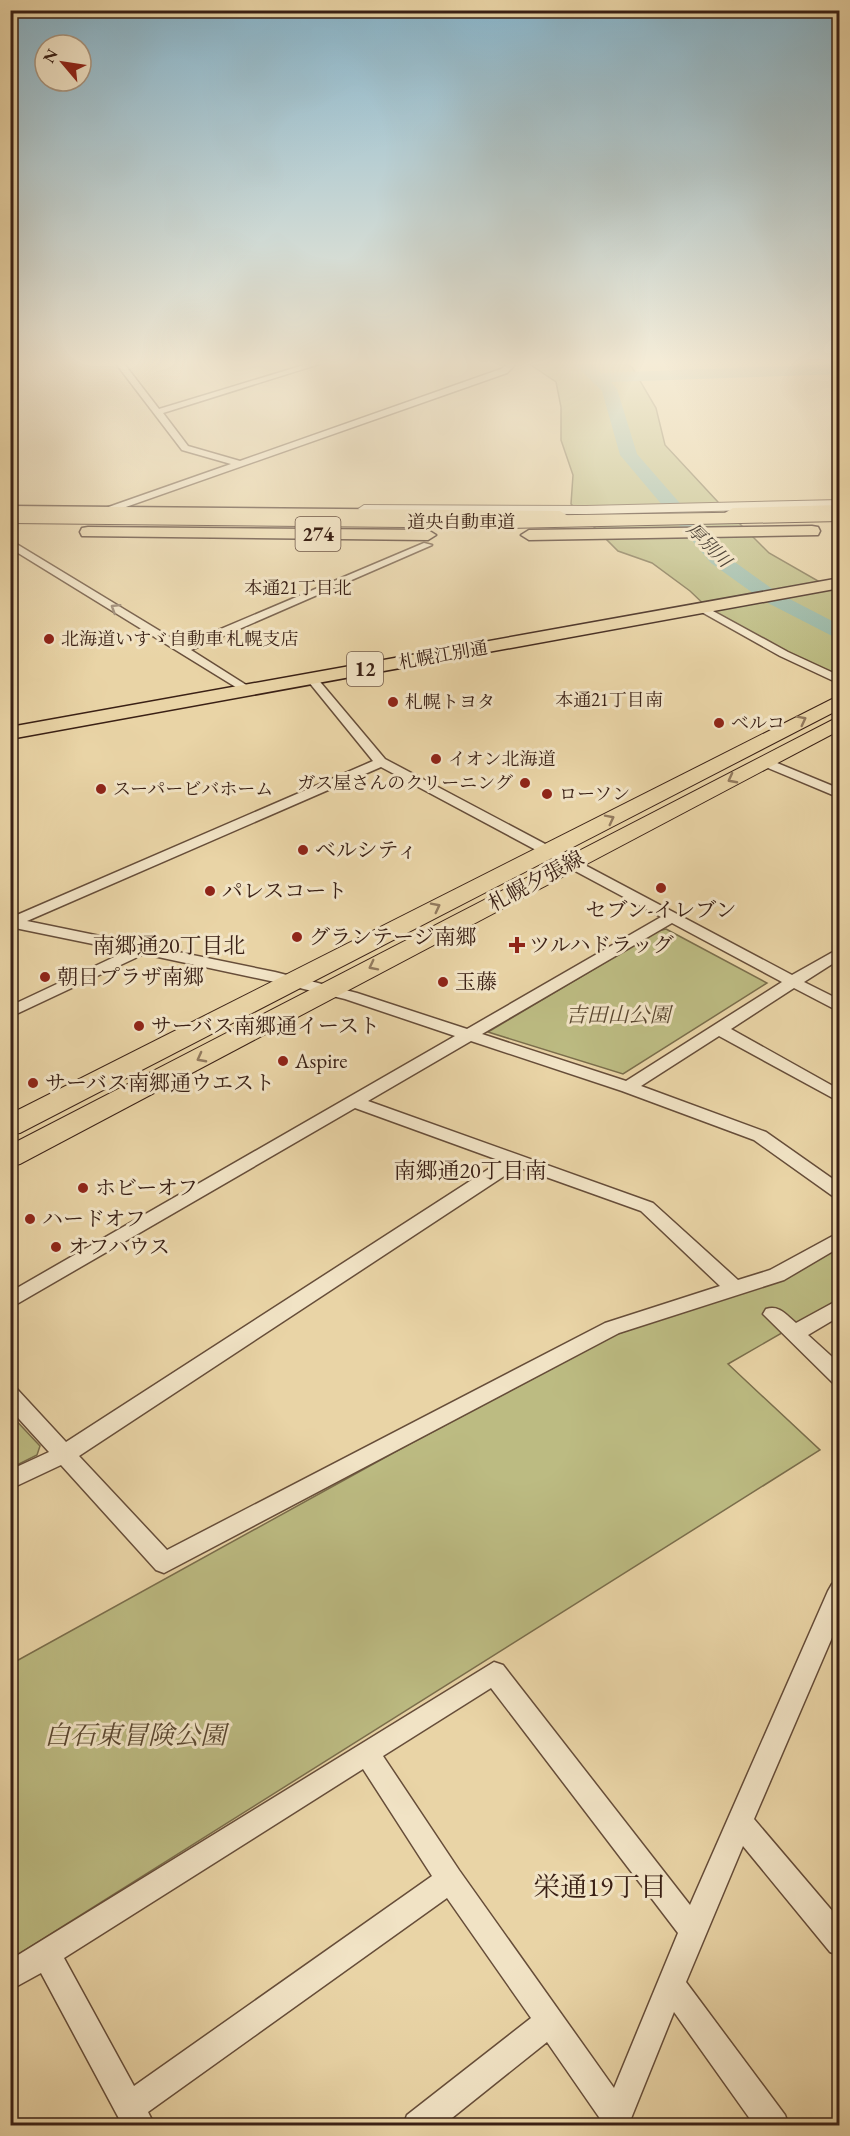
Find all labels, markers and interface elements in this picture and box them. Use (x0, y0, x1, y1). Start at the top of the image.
north arrow (33, 33, 93, 93)
text: N (38, 45, 63, 67)
street label: 道央自動車道 (407, 510, 515, 533)
road number: 274 (296, 517, 340, 551)
water label: 厚別川 (682, 517, 738, 573)
district label: 本通21丁目北 (244, 576, 352, 599)
one-way arrow (111, 603, 121, 615)
place label: 北海道いすゞ自動車 札幌支店 (61, 627, 299, 650)
marker: 北海道いすゞ自動車 札幌支店 (42, 632, 56, 646)
street label: 札幌江別通 (397, 635, 489, 674)
road number: 12 (347, 652, 383, 686)
district label: 本通21丁目南 (555, 688, 663, 711)
place label: 札幌トヨタ (405, 690, 495, 713)
marker: 札幌トヨタ (386, 695, 400, 709)
place label: ベルコ (731, 711, 785, 734)
marker: ベルコ (712, 716, 726, 730)
one-way arrow (796, 716, 807, 728)
place label: イオン北海道 (448, 747, 555, 770)
marker: イオン北海道 (429, 752, 443, 766)
place label: ガス屋さんのクリーニング (297, 771, 513, 794)
one-way arrow (728, 772, 738, 783)
marker: ガス屋さんのクリーニング (518, 776, 532, 790)
place label: スーパービバホーム (113, 777, 273, 800)
marker: スーパービバホーム (94, 782, 108, 796)
place label: ローソン (559, 782, 630, 805)
marker: ローソン (540, 787, 554, 801)
one-way arrow (603, 815, 614, 826)
place label: ベルシティ (315, 836, 418, 863)
marker: ベルシティ (296, 843, 310, 857)
street label: 札幌夕張線 (483, 844, 588, 917)
place label: パレスコート (222, 877, 347, 904)
marker: セブン-イレブン (654, 881, 668, 895)
marker: パレスコート (203, 884, 217, 898)
place label: セブン-イレブン (585, 896, 737, 923)
one-way arrow (430, 903, 441, 915)
place label: グランテージ南郷 (309, 923, 477, 950)
marker: グランテージ南郷 (290, 930, 304, 944)
district label: 南郷通20丁目北 (92, 931, 246, 960)
place label: ツルハドラッグ (529, 931, 674, 958)
marker: ツルハドラッグ (510, 938, 524, 952)
one-way arrow (369, 959, 379, 970)
place label: 朝日プラザ南郷 (57, 963, 204, 990)
place label: 玉藤 (455, 968, 497, 995)
marker: 朝日プラザ南郷 (38, 970, 52, 984)
marker: 玉藤 (436, 975, 450, 989)
park label: 吉田山公園 (566, 1001, 673, 1028)
place label: サーバス南郷通イースト (151, 1012, 380, 1039)
marker: サーバス南郷通イースト (132, 1019, 146, 1033)
place label: Aspire (294, 1047, 348, 1074)
one-way arrow (196, 1050, 207, 1062)
marker: Aspire (276, 1054, 290, 1068)
place label: サーバス南郷通ウエスト (45, 1069, 275, 1096)
marker: サーバス南郷通ウエスト (26, 1076, 40, 1090)
district label: 南郷通20丁目南 (393, 1156, 547, 1185)
place label: ホビーオフ (95, 1174, 198, 1201)
marker: ホビーオフ (76, 1181, 90, 1195)
place label: ハードオフ (42, 1205, 146, 1232)
marker: ハードオフ (23, 1212, 37, 1226)
place label: オフハウス (68, 1233, 170, 1260)
marker: オフハウス (49, 1240, 63, 1254)
park label: 白石東冒険公園 (44, 1718, 230, 1752)
district label: 栄通19丁目 (533, 1869, 667, 1904)

